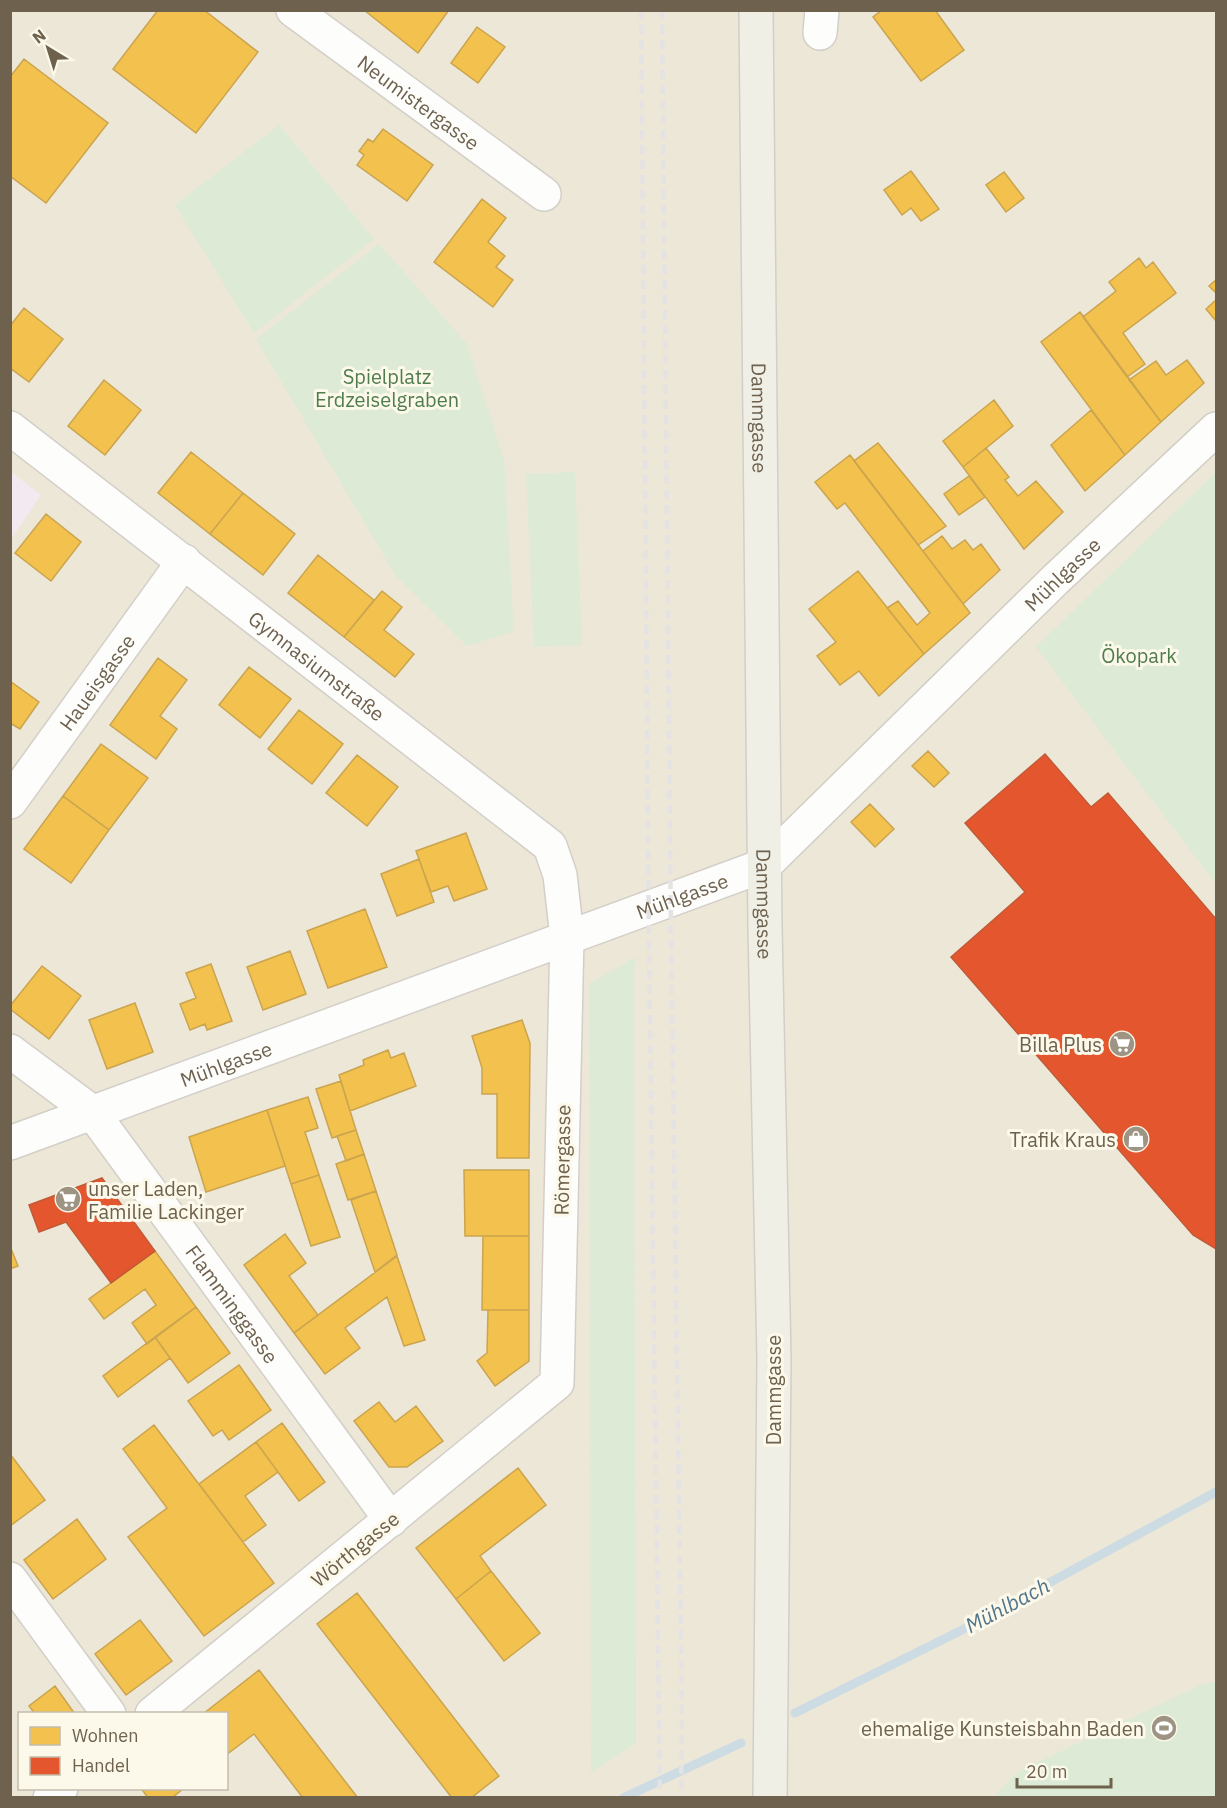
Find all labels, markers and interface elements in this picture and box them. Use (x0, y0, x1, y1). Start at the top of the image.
north arrow (18, 18, 78, 78)
text: N (28, 25, 49, 48)
street label: Neumistergasse (352, 48, 485, 156)
park label: Spielplatz Erdzeiselgraben (315, 363, 459, 413)
street label: Dammgasse (746, 363, 774, 473)
street label: Mühlgasse (1018, 531, 1106, 617)
street label: Gymnasiumstraße (243, 604, 390, 727)
street label: Haueisgasse (53, 628, 141, 736)
park label: Ökopark (1101, 642, 1177, 669)
street label: Dammgasse (751, 849, 779, 960)
street label: Mühlgasse (632, 866, 732, 925)
supermarket icon: Billa Plus (1107, 1029, 1137, 1059)
place label: Billa Plus (1019, 1031, 1102, 1058)
street label: Mühlgasse (176, 1034, 276, 1093)
street label: Römergasse (548, 1104, 576, 1216)
shop icon: Trafik Kraus (1121, 1124, 1151, 1154)
place label: Trafik Kraus (1009, 1126, 1116, 1153)
place label: unser Laden, Familie Lackinger (88, 1175, 244, 1225)
supermarket icon: unser Laden, Familie Lackinger (53, 1184, 83, 1214)
street label: Flamminggasse (180, 1239, 285, 1369)
street label: Dammgasse (760, 1335, 787, 1445)
street label: Wörthgasse (305, 1505, 405, 1593)
water label: Mühlbach (960, 1571, 1054, 1639)
legend (18, 1712, 228, 1790)
sports icon: ehemalige Kunsteisbahn Baden (1149, 1713, 1179, 1743)
place label: ehemalige Kunsteisbahn Baden (861, 1715, 1144, 1742)
text: Wohnen (72, 1724, 138, 1747)
scale bar (1017, 1751, 1112, 1789)
text: Handel (72, 1754, 130, 1777)
text: 20 m (1026, 1760, 1068, 1783)

